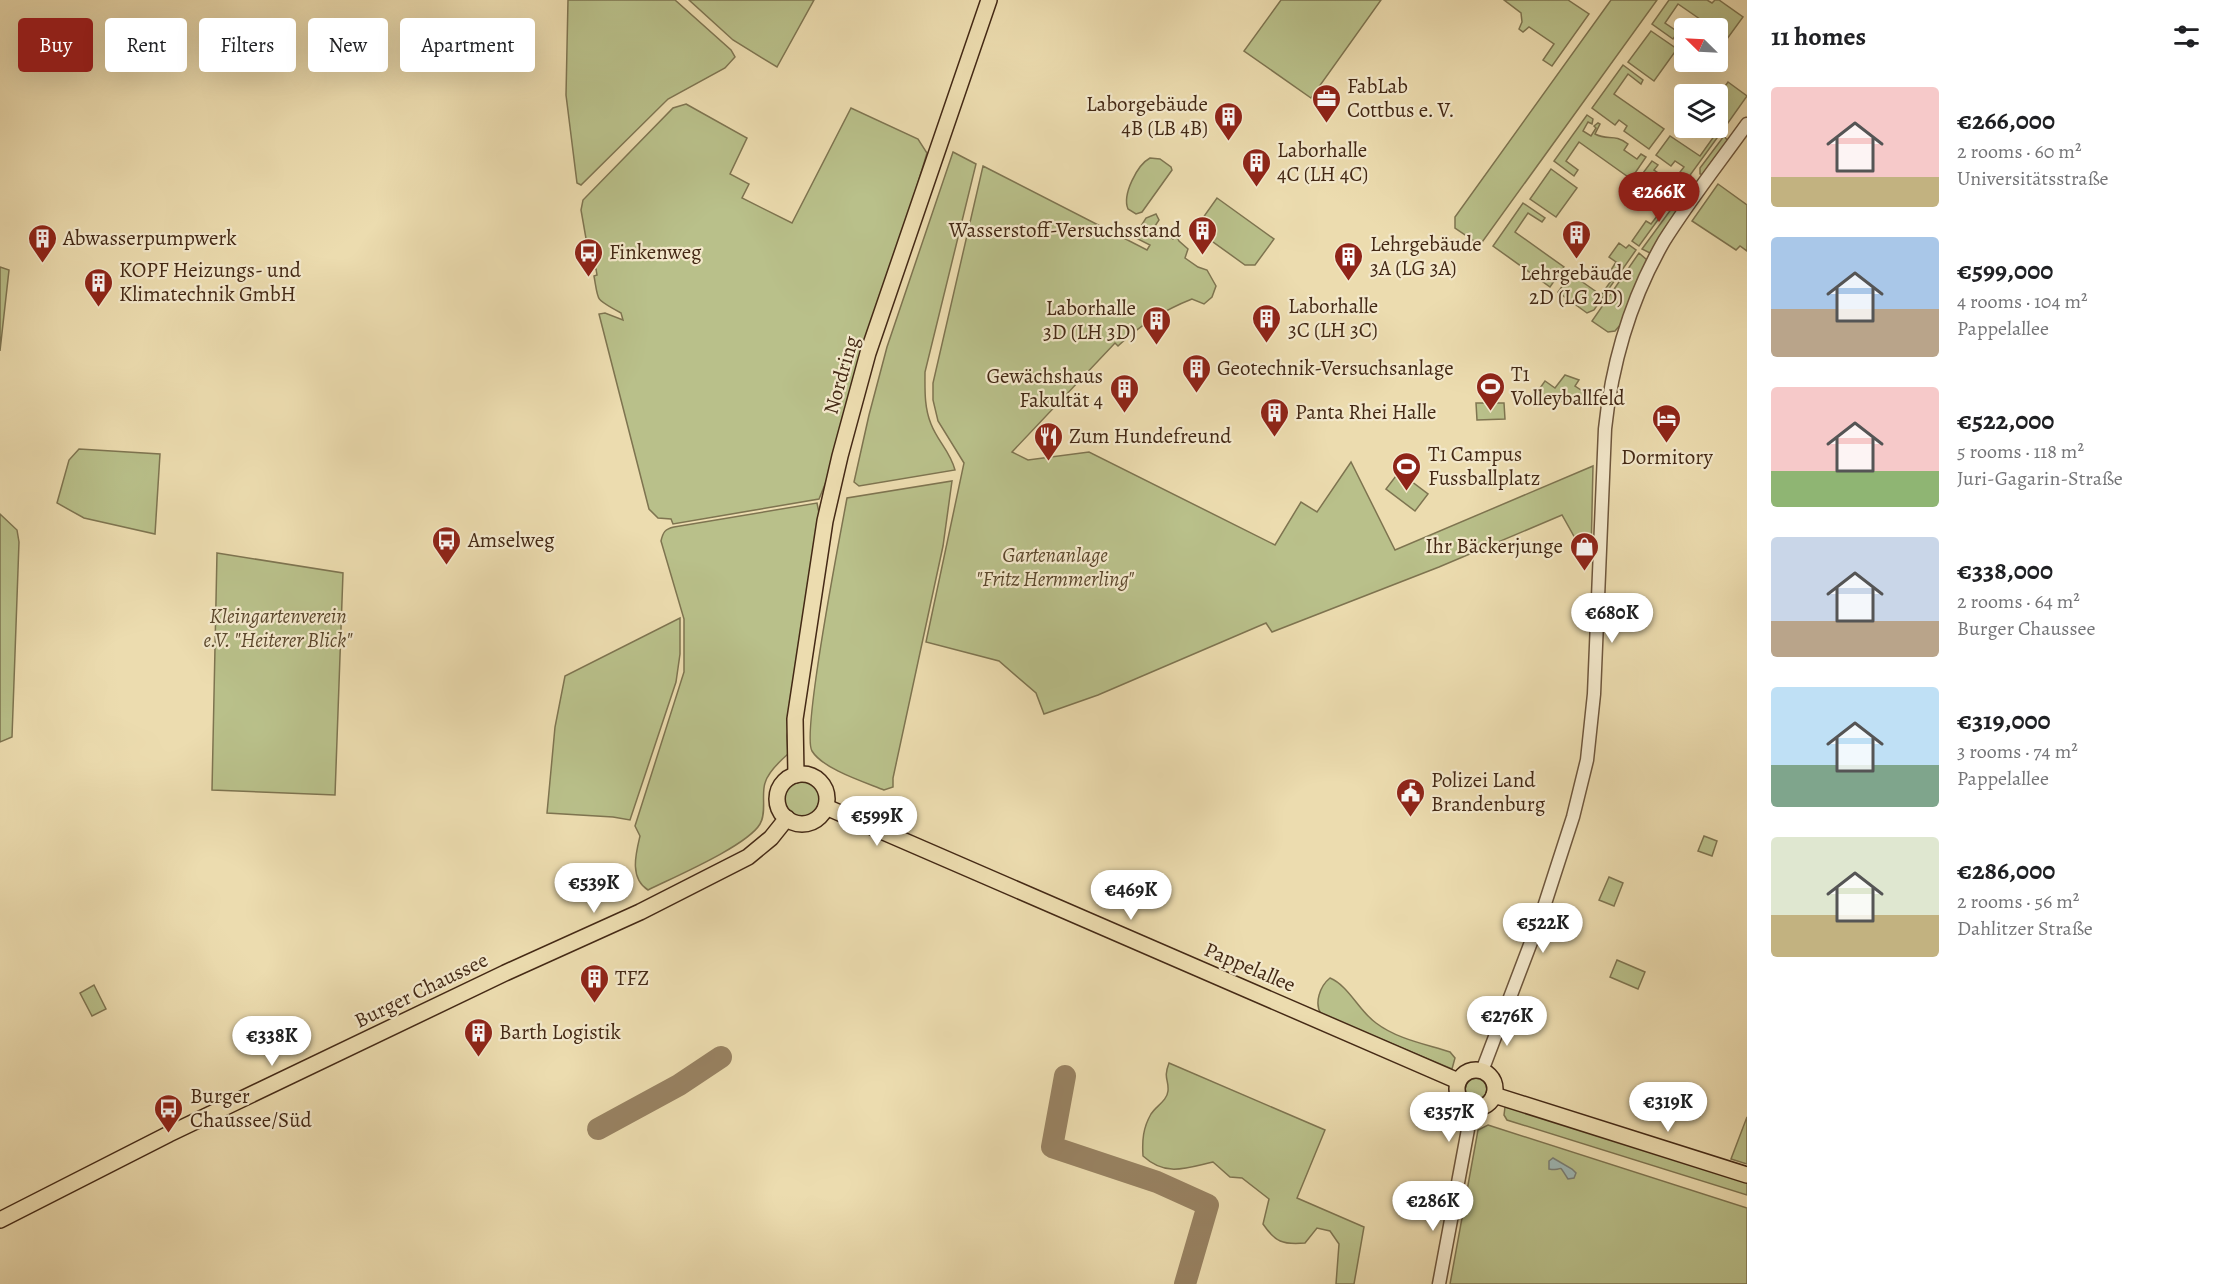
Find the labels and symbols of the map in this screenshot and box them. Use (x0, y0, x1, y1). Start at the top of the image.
north arrow (1674, 18, 1728, 72)
place label: FabLab Cottbus e. V. (1347, 72, 1455, 124)
office icon: FabLab Cottbus e. V. (1310, 82, 1342, 124)
place label: Laborgebäude 4B (LB 4B) (1086, 90, 1208, 142)
building icon: Laborgebäude 4B (LB 4B) (1213, 100, 1245, 142)
place label: Laborhalle 4C (LH 4C) (1277, 136, 1368, 188)
building icon: Laborhalle 4C (LH 4C) (1240, 146, 1272, 188)
pin: €266K (1617, 172, 1701, 223)
building icon: Wasserstoff-Versuchsstand (1186, 214, 1218, 256)
place label: Wasserstoff-Versuchsstand (948, 216, 1182, 244)
building icon: Lehrgebäude 2D (LG 2D) (1560, 218, 1592, 260)
building icon: Abwasserpumpwerk (26, 222, 58, 264)
place label: Abwasserpumpwerk (62, 224, 237, 252)
place label: Lehrgebäude 3A (LG 3A) (1370, 230, 1482, 282)
bus stop icon: Finkenweg (572, 236, 604, 278)
place label: Finkenweg (609, 238, 702, 266)
building icon: Lehrgebäude 3A (LG 3A) (1333, 240, 1365, 282)
place label: KOPF Heizungs- und Klimatechnik GmbH (119, 256, 302, 308)
place label: Lehrgebäude 2D (LG 2D) (1520, 259, 1632, 311)
building icon: KOPF Heizungs- und Klimatechnik GmbH (82, 266, 114, 308)
place label: Laborhalle 3C (LH 3C) (1288, 292, 1378, 344)
place label: Laborhalle 3D (LH 3D) (1043, 294, 1136, 346)
building icon: Laborhalle 3C (LH 3C) (1251, 302, 1283, 344)
building icon: Laborhalle 3D (LH 3D) (1141, 304, 1173, 346)
street label: Nordring (816, 332, 866, 417)
building icon: Geotechnik-Versuchsanlage (1180, 352, 1212, 394)
place label: Geotechnik-Versuchsanlage (1217, 354, 1454, 382)
place label: T1 Volleyballfeld (1510, 360, 1626, 412)
place label: Gewächshaus Fakultät 4 (986, 362, 1103, 414)
sports icon: T1 Volleyballfeld (1474, 370, 1506, 412)
building icon: Gewächshaus Fakultät 4 (1108, 372, 1140, 414)
building icon: Panta Rhei Halle (1258, 396, 1290, 438)
place label: Panta Rhei Halle (1295, 398, 1437, 426)
hotel icon: Dormitory (1651, 402, 1683, 444)
restaurant icon: Zum Hundefreund (1032, 420, 1064, 462)
place label: Zum Hundefreund (1069, 422, 1232, 450)
place label: T1 Campus Fussballplatz (1428, 440, 1540, 492)
place label: Dormitory (1621, 443, 1714, 471)
sports icon: T1 Campus Fussballplatz (1391, 450, 1423, 492)
bus stop icon: Amselweg (431, 524, 463, 566)
place label: Amselweg (467, 526, 555, 554)
shop icon: Ihr Bäckerjunge (1568, 530, 1600, 572)
place label: Ihr Bäckerjunge (1425, 532, 1563, 560)
park label: Gartenanlage "Fritz Hermmerling" (976, 541, 1135, 593)
pin: €680K (1570, 593, 1654, 644)
park label: Kleingartenverein e.V. "Heiterer Blick" (203, 602, 353, 654)
place label: Polizei Land Brandenburg (1431, 766, 1546, 818)
public building icon: Polizei Land Brandenburg (1394, 776, 1426, 818)
pin: €599K (835, 796, 919, 847)
pin: €539K (552, 863, 636, 914)
pin: €469K (1089, 870, 1173, 921)
pin: €522K (1501, 903, 1585, 954)
street label: Pappelallee (1200, 935, 1300, 999)
street label: Burger Chaussee (350, 946, 492, 1034)
building icon: TFZ (578, 962, 610, 1004)
place label: TFZ (615, 964, 649, 992)
pin: €276K (1465, 996, 1549, 1047)
pin: €338K (230, 1016, 314, 1067)
building icon: Barth Logistik (462, 1016, 494, 1058)
place label: Barth Logistik (499, 1018, 622, 1046)
place label: Burger Chaussee/Süd (190, 1082, 313, 1134)
pin: €319K (1626, 1082, 1710, 1133)
bus stop icon: Burger Chaussee/Süd (153, 1092, 185, 1134)
pin: €357K (1407, 1092, 1491, 1143)
pin: €286K (1391, 1181, 1475, 1232)

